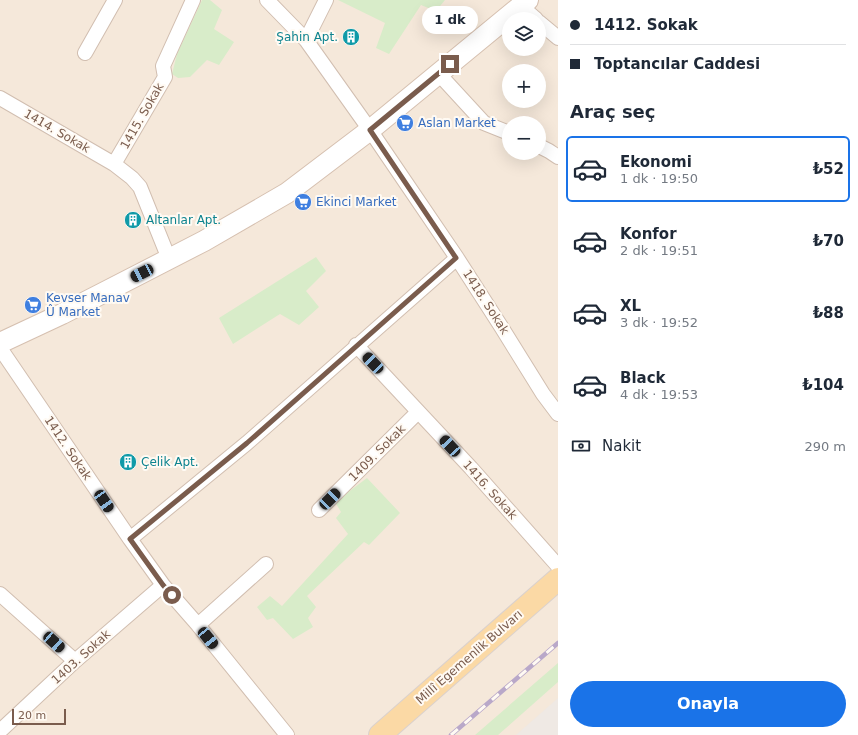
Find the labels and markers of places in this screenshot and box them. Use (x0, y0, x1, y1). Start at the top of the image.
building icon: Şahin Apt. (341, 27, 361, 47)
place label: Şahin Apt. (276, 30, 338, 44)
supermarket icon: Aslan Market (395, 113, 415, 133)
place label: Aslan Market (418, 116, 496, 130)
supermarket icon: Ekinci Market (293, 192, 313, 212)
place label: Ekinci Market (316, 195, 397, 209)
building icon: Altanlar Apt. (123, 210, 143, 230)
place label: Altanlar Apt. (146, 213, 221, 227)
place label: Kevser Manav Û Market (46, 291, 130, 319)
supermarket icon: Kevser Manav Û Market (23, 295, 43, 315)
building icon: Çelik Apt. (118, 452, 138, 472)
place label: Çelik Apt. (141, 455, 199, 469)

